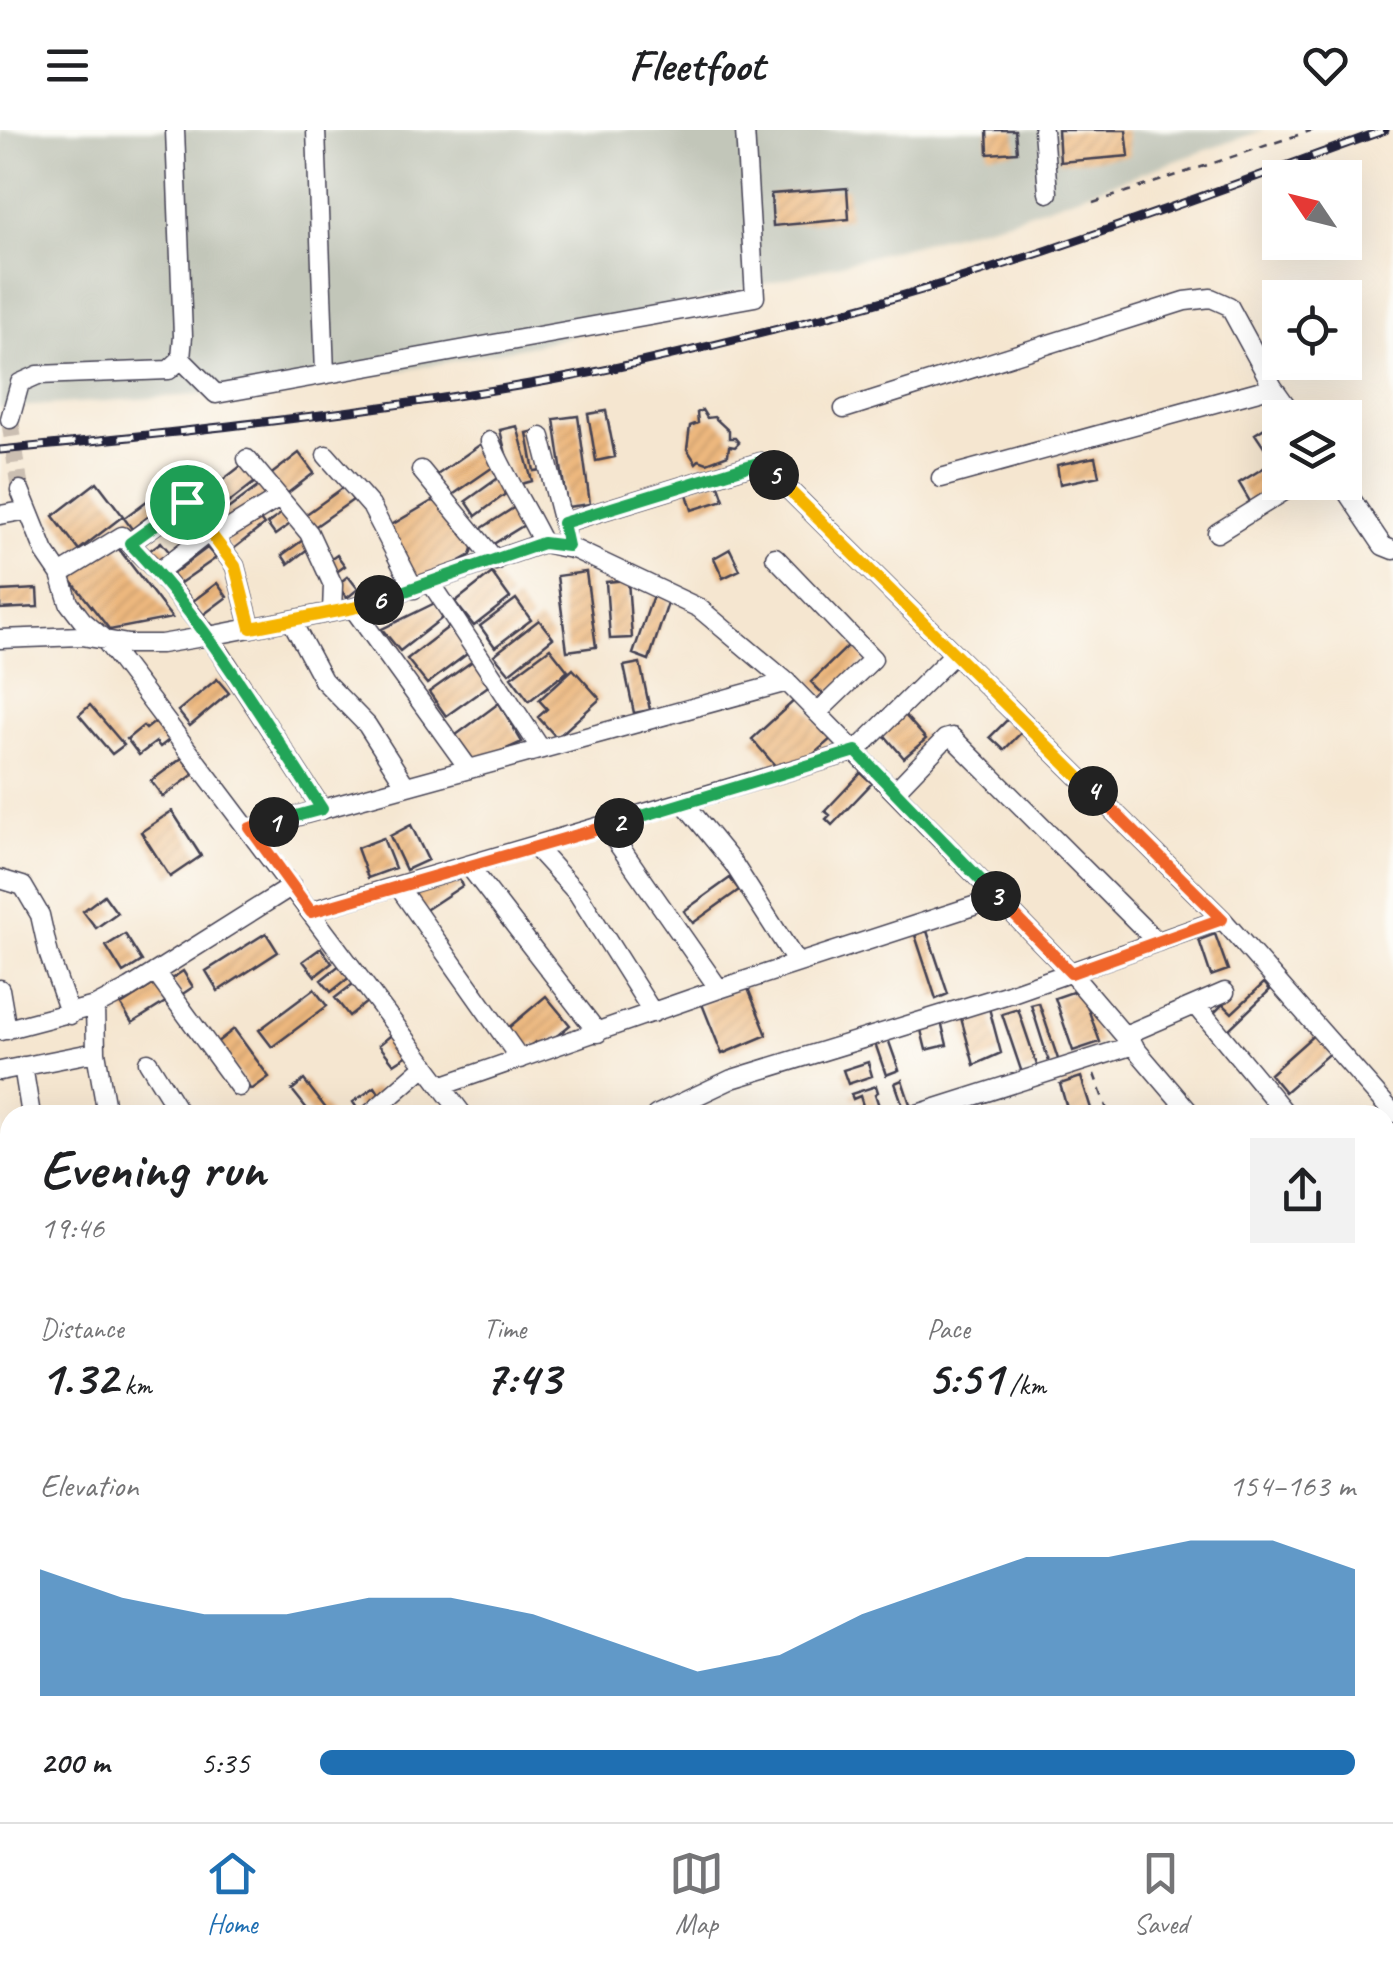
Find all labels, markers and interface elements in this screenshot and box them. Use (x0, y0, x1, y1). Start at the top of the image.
text: Fleetfoot (629, 37, 764, 94)
icon: menu (40, 38, 95, 93)
icon: heart (1298, 38, 1353, 93)
north arrow (1262, 160, 1362, 260)
map controls (1262, 160, 1362, 500)
button: locate (1262, 280, 1362, 380)
button: layers (1262, 400, 1362, 500)
pin: 5 (749, 450, 799, 500)
text: 5 (768, 457, 780, 492)
pin (145, 460, 230, 545)
icon: arrive (160, 475, 215, 530)
pin: 6 (354, 575, 404, 625)
text: 6 (372, 582, 386, 617)
pin: 4 (1068, 766, 1118, 816)
text: 4 (1087, 773, 1099, 808)
pin: 1 (249, 797, 299, 847)
pin: 2 (594, 798, 644, 848)
text: 1 (268, 804, 280, 839)
text: 2 (613, 805, 625, 840)
pin: 3 (971, 871, 1021, 921)
text: 3 (990, 878, 1002, 913)
text: Evening run (40, 1134, 265, 1204)
button: share (1250, 1138, 1355, 1243)
text: 19:46 (40, 1207, 104, 1248)
text: Distance (40, 1311, 124, 1346)
text: Time (483, 1311, 526, 1346)
text: Pace (927, 1311, 970, 1346)
text: 1.32 (40, 1346, 117, 1409)
text: 7:43 (483, 1346, 561, 1409)
text: 5:51 (927, 1346, 1002, 1409)
text: km (117, 1367, 152, 1402)
text: /km (1002, 1367, 1046, 1402)
text: Elevation (40, 1465, 138, 1506)
text: 154–163 m (1229, 1465, 1355, 1506)
text: 200 m (40, 1742, 109, 1783)
text: 5:35 (200, 1742, 250, 1783)
tab: Home (205, 1846, 260, 1941)
tab: Map (669, 1846, 724, 1941)
tab: Saved (1133, 1846, 1188, 1941)

